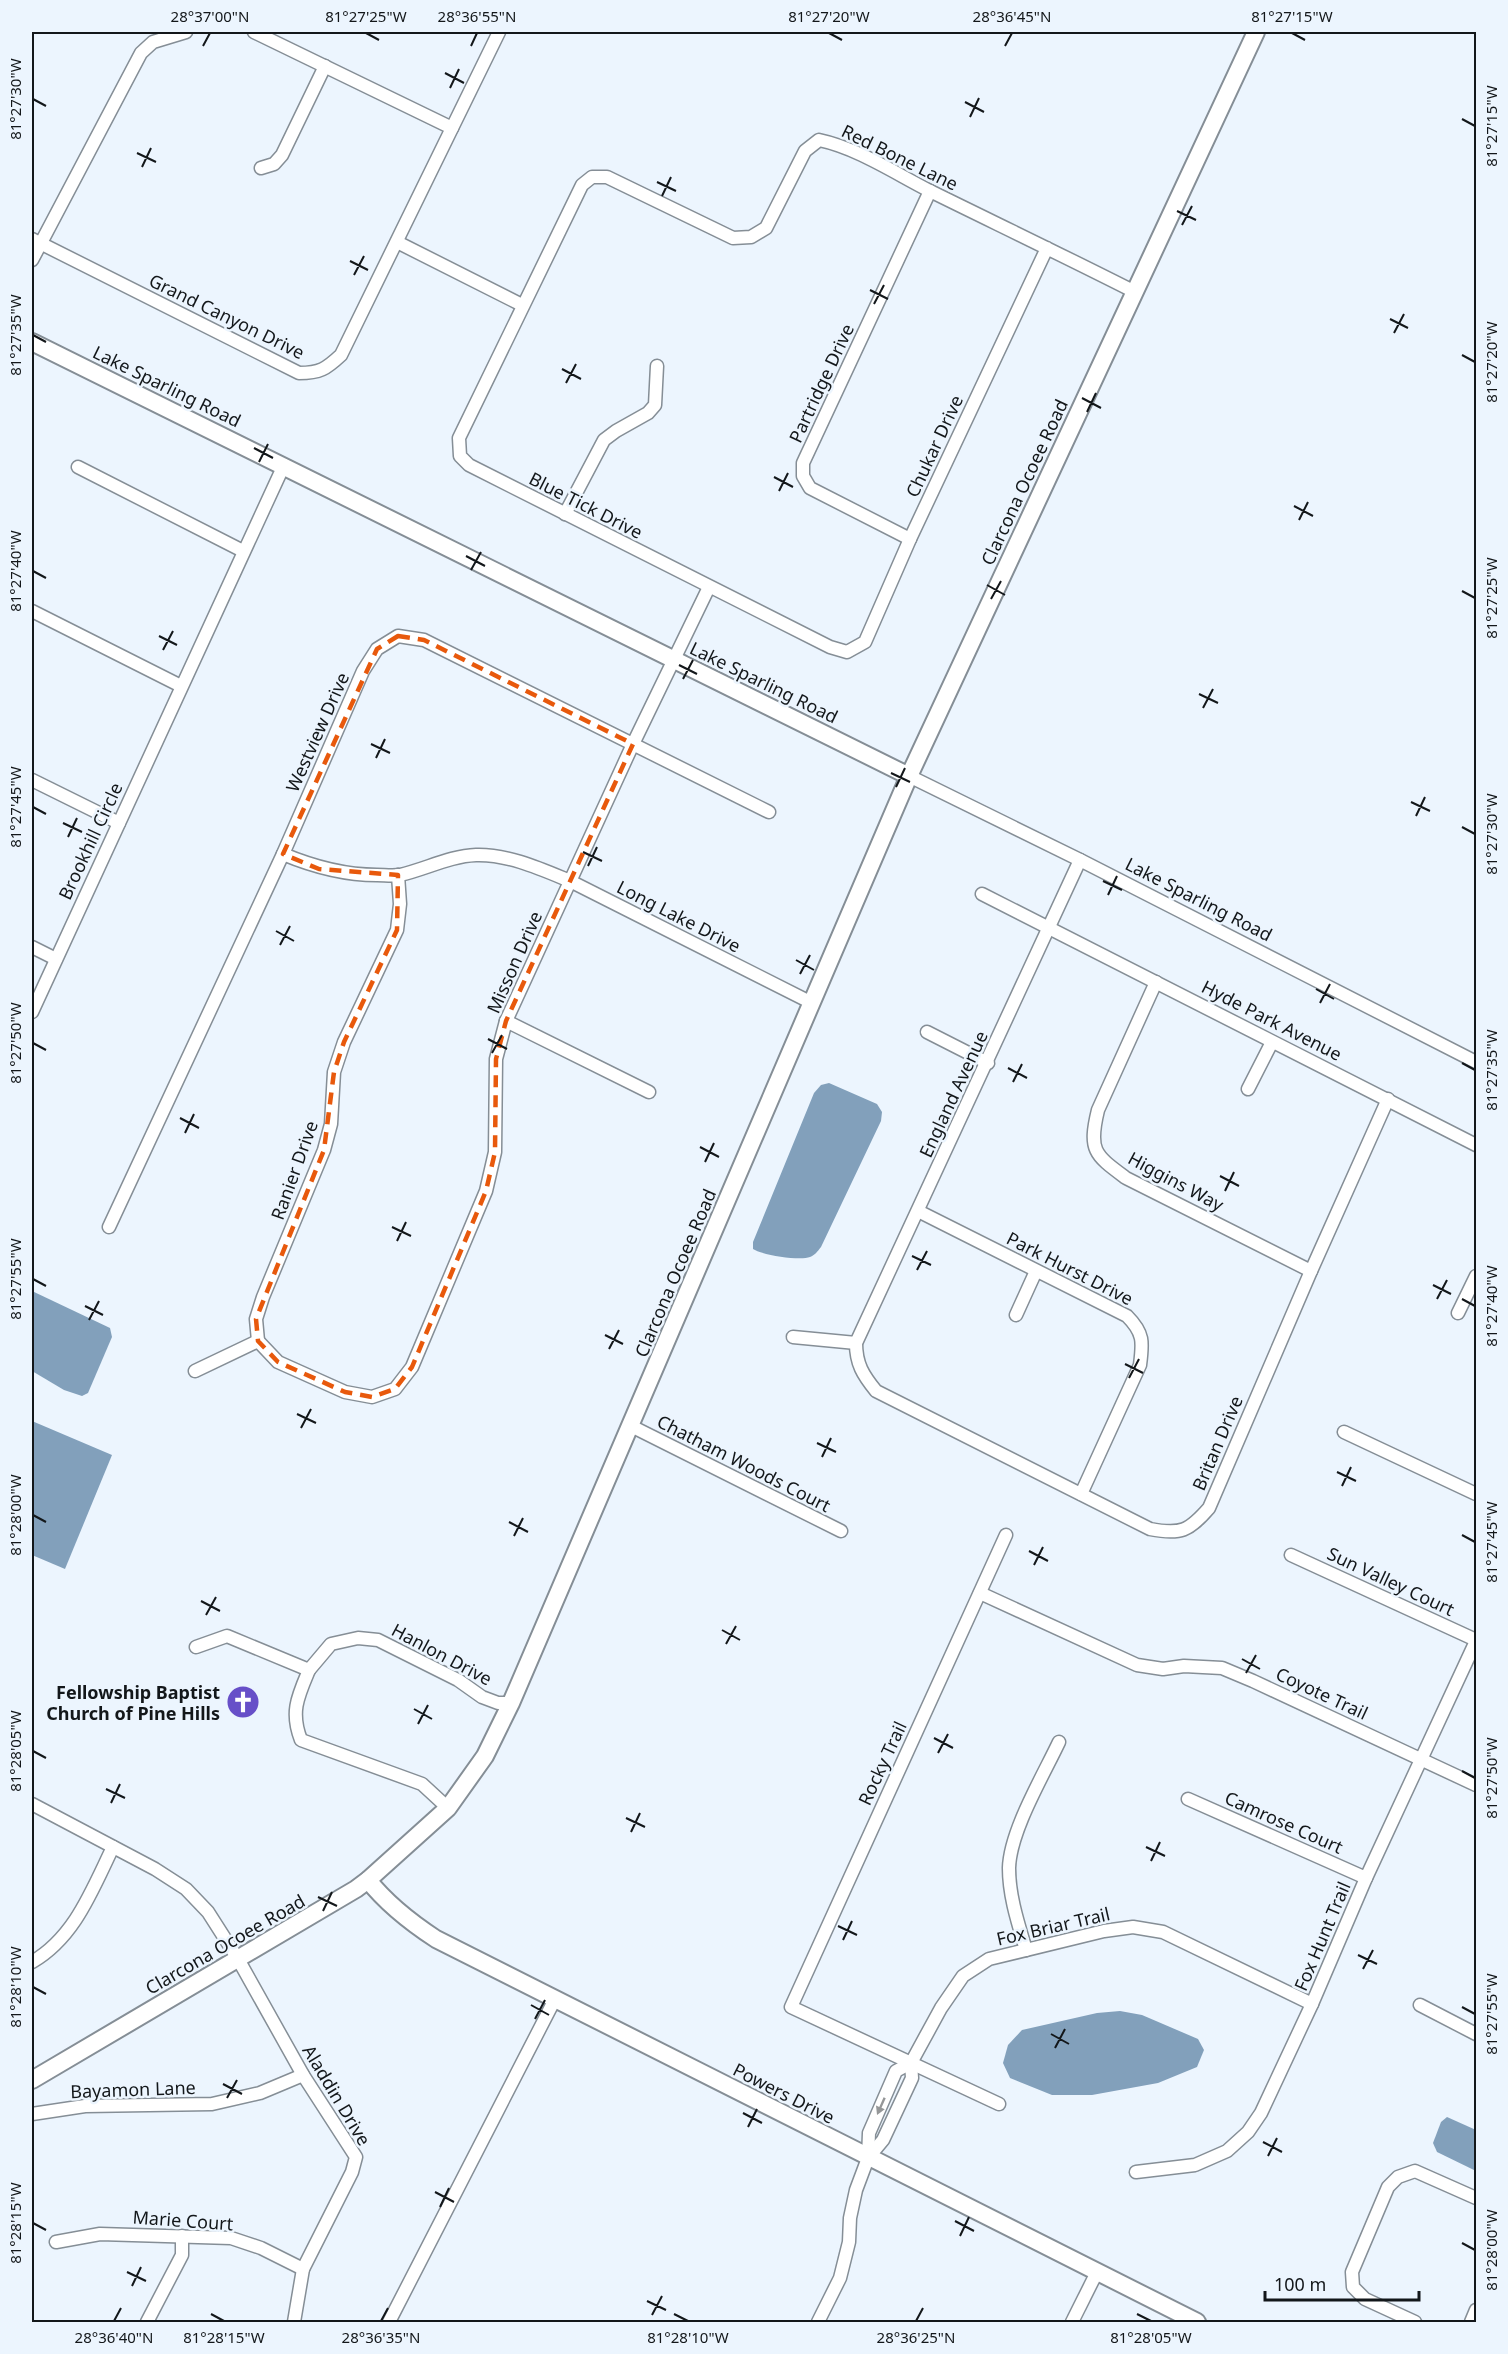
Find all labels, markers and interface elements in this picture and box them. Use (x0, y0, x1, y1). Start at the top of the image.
text: 28°37'00"N (171, 6, 249, 26)
text: 81°27'25"W (325, 6, 407, 26)
text: 28°36'55"N (438, 6, 516, 26)
text: 81°27'20"W (788, 6, 870, 26)
text: 28°36'45"N (973, 6, 1051, 26)
text: 81°27'15"W (1251, 6, 1333, 26)
text: 81°27'30"W (5, 58, 25, 140)
text: 81°27'15"W (1481, 85, 1501, 167)
street label: Red Bone Lane (838, 118, 962, 196)
street label: Grand Canyon Drive (145, 268, 309, 364)
text: 81°27'35"W (5, 294, 25, 376)
street label: Partridge Drive (783, 320, 859, 446)
text: 81°27'20"W (1481, 321, 1501, 403)
street label: Lake Sparling Road (89, 340, 245, 432)
street label: Chukar Drive (900, 391, 968, 501)
street label: Clarcona Ocoee Road (975, 395, 1073, 569)
street label: Blue Tick Drive (525, 466, 647, 544)
text: 81°27'40"W (5, 530, 25, 612)
text: 81°27'25"W (1481, 557, 1501, 639)
street label: Lake Sparling Road (686, 636, 842, 728)
street label: Westview Drive (280, 668, 354, 796)
text: 81°27'45"W (5, 766, 25, 848)
street label: Brookhill Circle (52, 779, 128, 903)
text: 81°27'30"W (1481, 793, 1501, 875)
street label: Lake Sparling Road (1121, 852, 1277, 946)
street label: Long Lake Drive (613, 875, 745, 957)
street label: Misson Drive (481, 907, 547, 1017)
street label: Hyde Park Avenue (1198, 974, 1346, 1066)
text: 81°27'50"W (5, 1002, 25, 1084)
street label: England Avenue (913, 1027, 993, 1161)
text: 81°27'35"W (1481, 1029, 1501, 1111)
street label: Ranier Drive (265, 1117, 323, 1223)
street label: Higgins Way (1124, 1146, 1229, 1217)
street label: Clarcona Ocoee Road (629, 1185, 721, 1361)
street label: Park Hurst Drive (1003, 1226, 1137, 1310)
text: 81°27'55"W (5, 1238, 25, 1320)
text: 81°27'40"W (1481, 1265, 1501, 1347)
street label: Britan Drive (1186, 1392, 1248, 1494)
street label: Chatham Woods Court (653, 1409, 835, 1517)
text: 81°28'00"W (5, 1474, 25, 1556)
text: 81°27'45"W (1481, 1501, 1501, 1583)
street label: Sun Valley Court (1324, 1541, 1459, 1621)
street label: Hanlon Drive (388, 1617, 496, 1691)
street label: Coyote Trail (1272, 1661, 1372, 1725)
place label: Fellowship Baptist Church of Pine Hills (46, 1680, 220, 1725)
church icon: Fellowship Baptist Church of Pine Hills (225, 1684, 261, 1720)
text: 81°28'05"W (5, 1710, 25, 1792)
street label: Rocky Trail (852, 1717, 912, 1809)
text: 81°27'50"W (1481, 1737, 1501, 1819)
street label: Camrose Court (1221, 1785, 1347, 1859)
street label: Fox Hunt Trail (1288, 1878, 1356, 1994)
street label: Clarcona Ocoee Road (141, 1888, 309, 2000)
street label: Fox Briar Trail (994, 1901, 1112, 1951)
text: 81°28'10"W (5, 1946, 25, 2028)
text: 81°27'55"W (1481, 1973, 1501, 2055)
street label: Aladdin Drive (298, 2040, 376, 2150)
street label: Powers Drive (729, 2057, 839, 2129)
street label: Bayamon Lane (70, 2075, 196, 2103)
one-way arrow (876, 2097, 886, 2115)
text: 81°28'15"W (5, 2182, 25, 2264)
street label: Marie Court (132, 2205, 235, 2236)
text: 81°28'00"W (1481, 2209, 1501, 2291)
scale bar (1265, 2264, 1420, 2302)
text: 100 m (1274, 2272, 1326, 2296)
text: 28°36'40"N (75, 2327, 153, 2347)
text: 81°28'15"W (183, 2327, 265, 2347)
text: 28°36'35"N (342, 2327, 420, 2347)
text: 81°28'10"W (647, 2327, 729, 2347)
text: 28°36'25"N (877, 2327, 955, 2347)
text: 81°28'05"W (1110, 2327, 1192, 2347)

